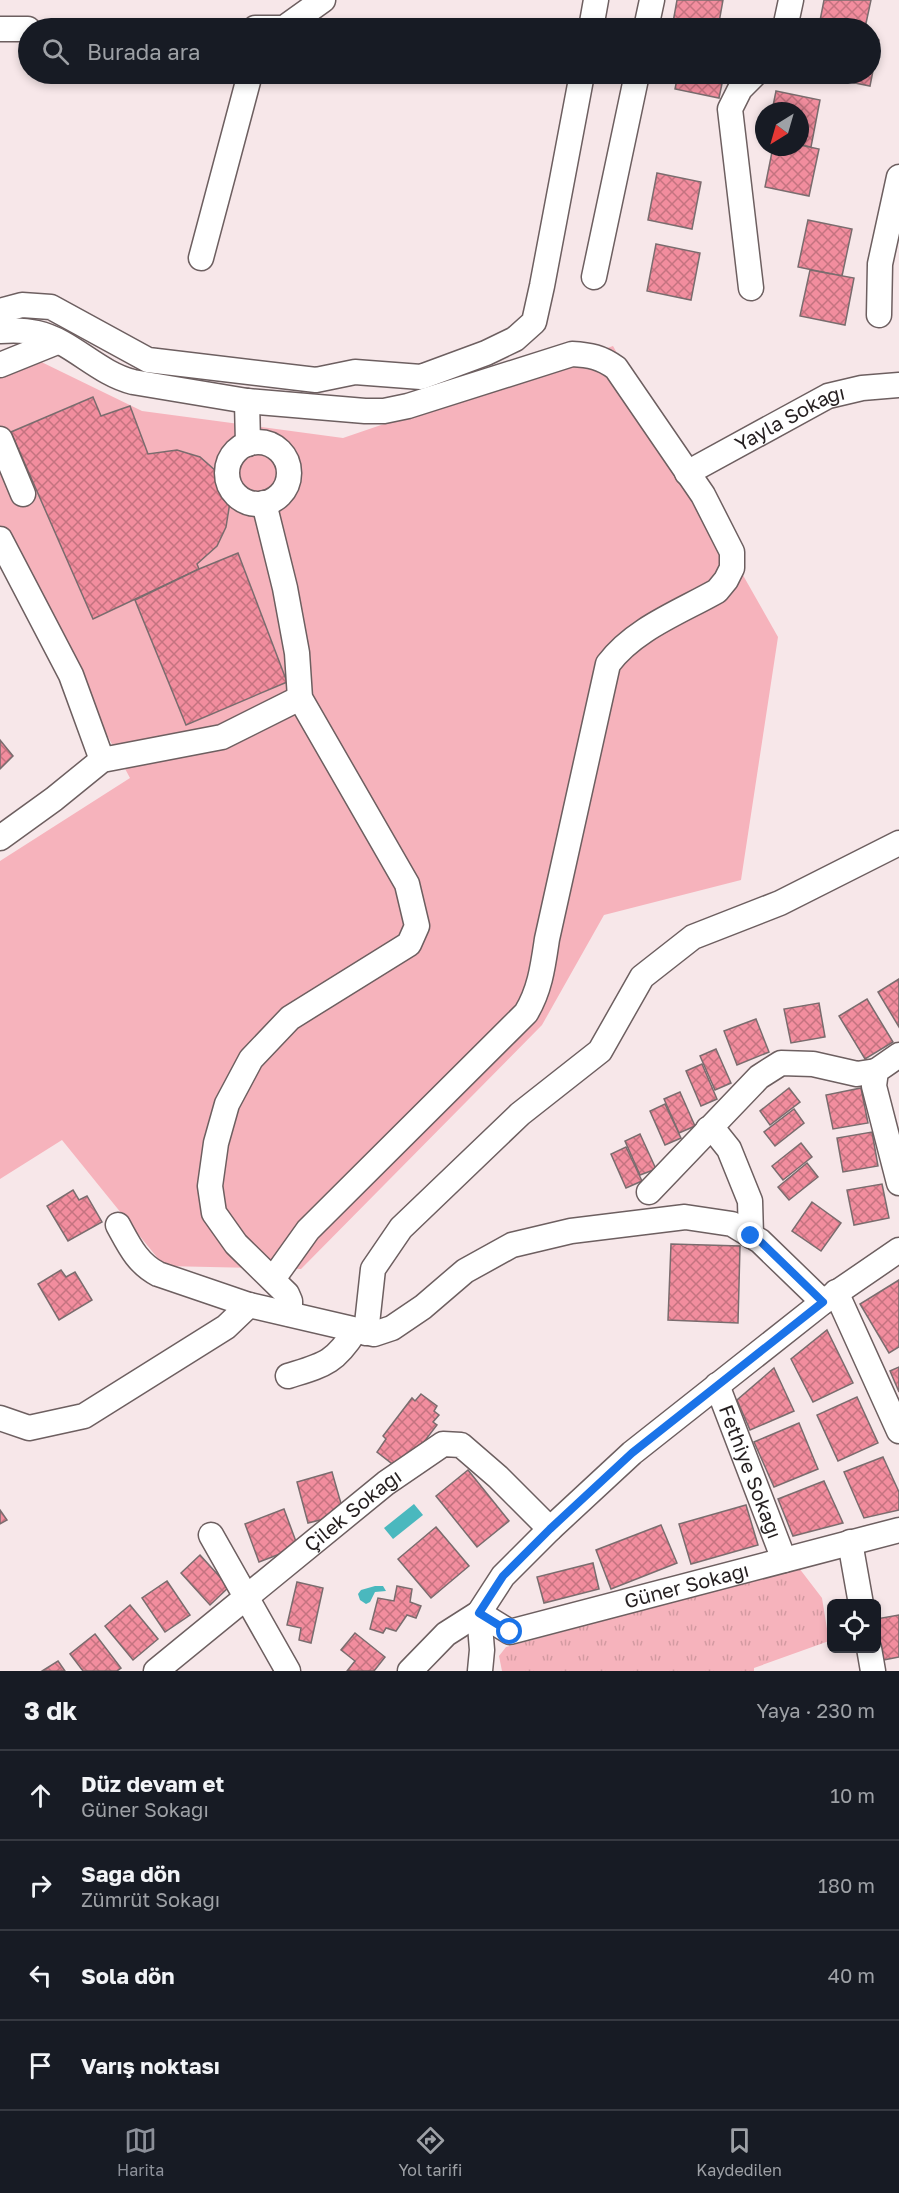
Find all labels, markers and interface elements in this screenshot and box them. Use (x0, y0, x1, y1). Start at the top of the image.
search box (18, 18, 881, 84)
icon: search (39, 35, 72, 68)
text: Burada ara (87, 38, 201, 65)
north arrow (755, 102, 809, 156)
street label: Yayla Sokağı (730, 379, 847, 456)
route end (737, 1222, 763, 1248)
street label: Fethiye Sokağı (715, 1401, 788, 1542)
street label: Çilek Sokağı (299, 1463, 405, 1556)
street label: Güner Sokağı (622, 1557, 751, 1613)
map controls (827, 1599, 881, 1653)
button: locate (827, 1599, 881, 1653)
route start (496, 1618, 522, 1644)
text: 3 dk (24, 1695, 77, 1726)
text: Yaya · 230 m (757, 1698, 875, 1722)
text: Düz devam et (81, 1770, 224, 1797)
icon: ahead (24, 1779, 57, 1812)
text: 10 m (830, 1783, 875, 1807)
text: Güner Sokağı (81, 1797, 209, 1821)
text: Sağa dön (81, 1860, 180, 1887)
icon: right (24, 1869, 57, 1902)
text: 180 m (818, 1873, 875, 1897)
text: Zümrüt Sokağı (81, 1887, 220, 1911)
icon: left (24, 1959, 57, 1992)
text: Sola dön (81, 1962, 175, 1989)
text: 40 m (828, 1963, 875, 1987)
icon: arrive (24, 2049, 57, 2082)
text: Varış noktası (81, 2052, 220, 2079)
tab: Harita (117, 2124, 164, 2180)
tab: Yol tarifi (398, 2124, 462, 2180)
tab: Kaydedilen (696, 2124, 782, 2180)

